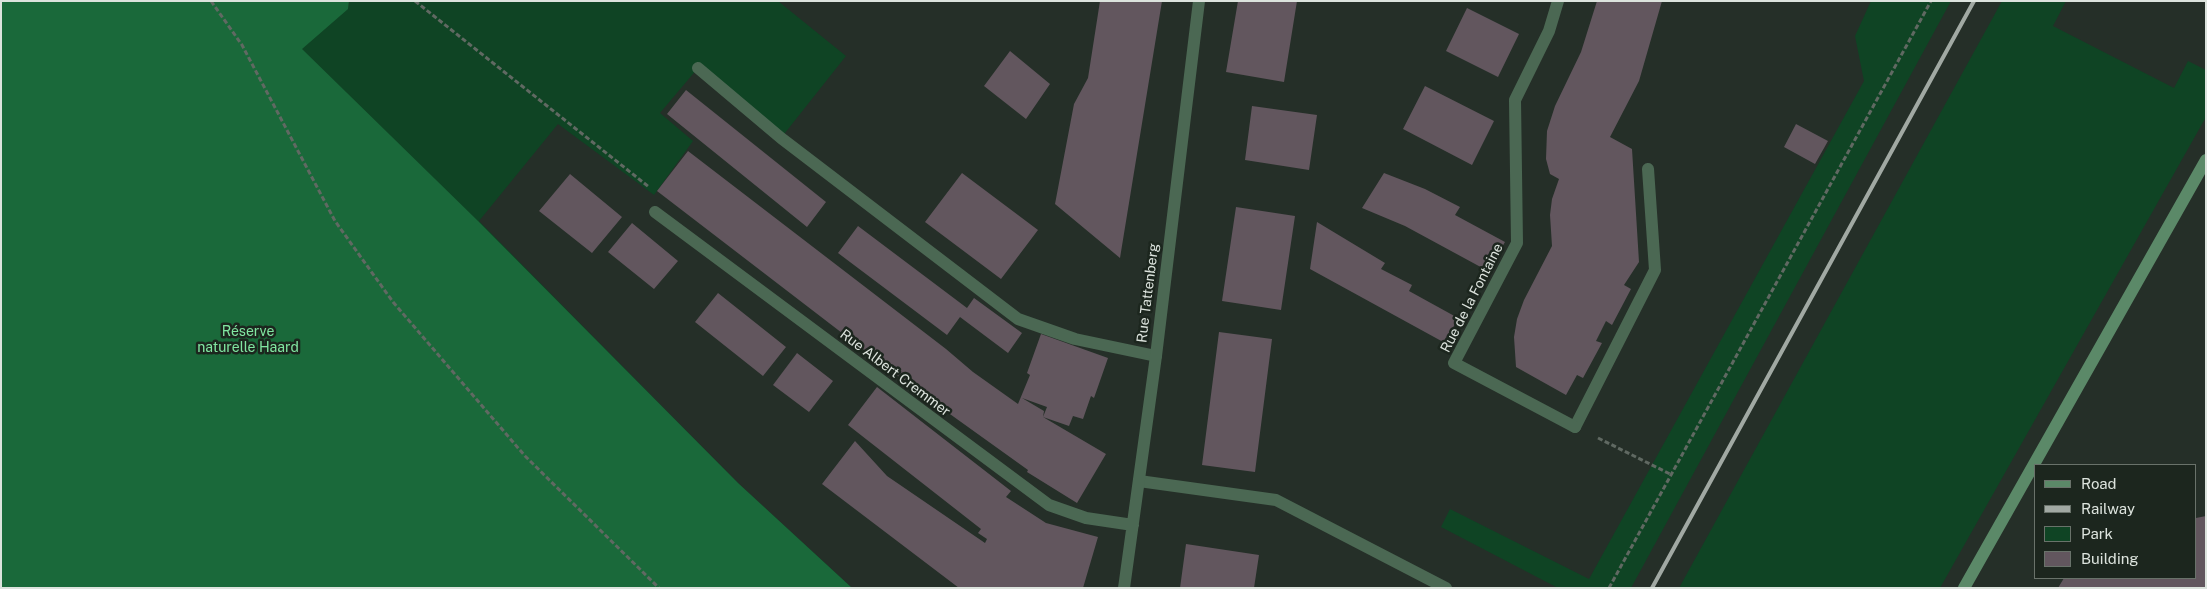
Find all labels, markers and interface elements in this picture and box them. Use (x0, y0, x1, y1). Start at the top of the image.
street label: Rue de la Fontaine (1437, 241, 1507, 355)
street label: Rue Tattenberg (1134, 242, 1162, 344)
park label: Réserve naturelle Haard (197, 324, 299, 357)
street label: Rue Albert Cremmer (836, 326, 954, 420)
legend (2034, 464, 2197, 579)
text: Road (2081, 475, 2117, 492)
text: Railway (2081, 500, 2135, 517)
text: Park (2081, 525, 2113, 542)
text: Building (2081, 550, 2139, 567)

